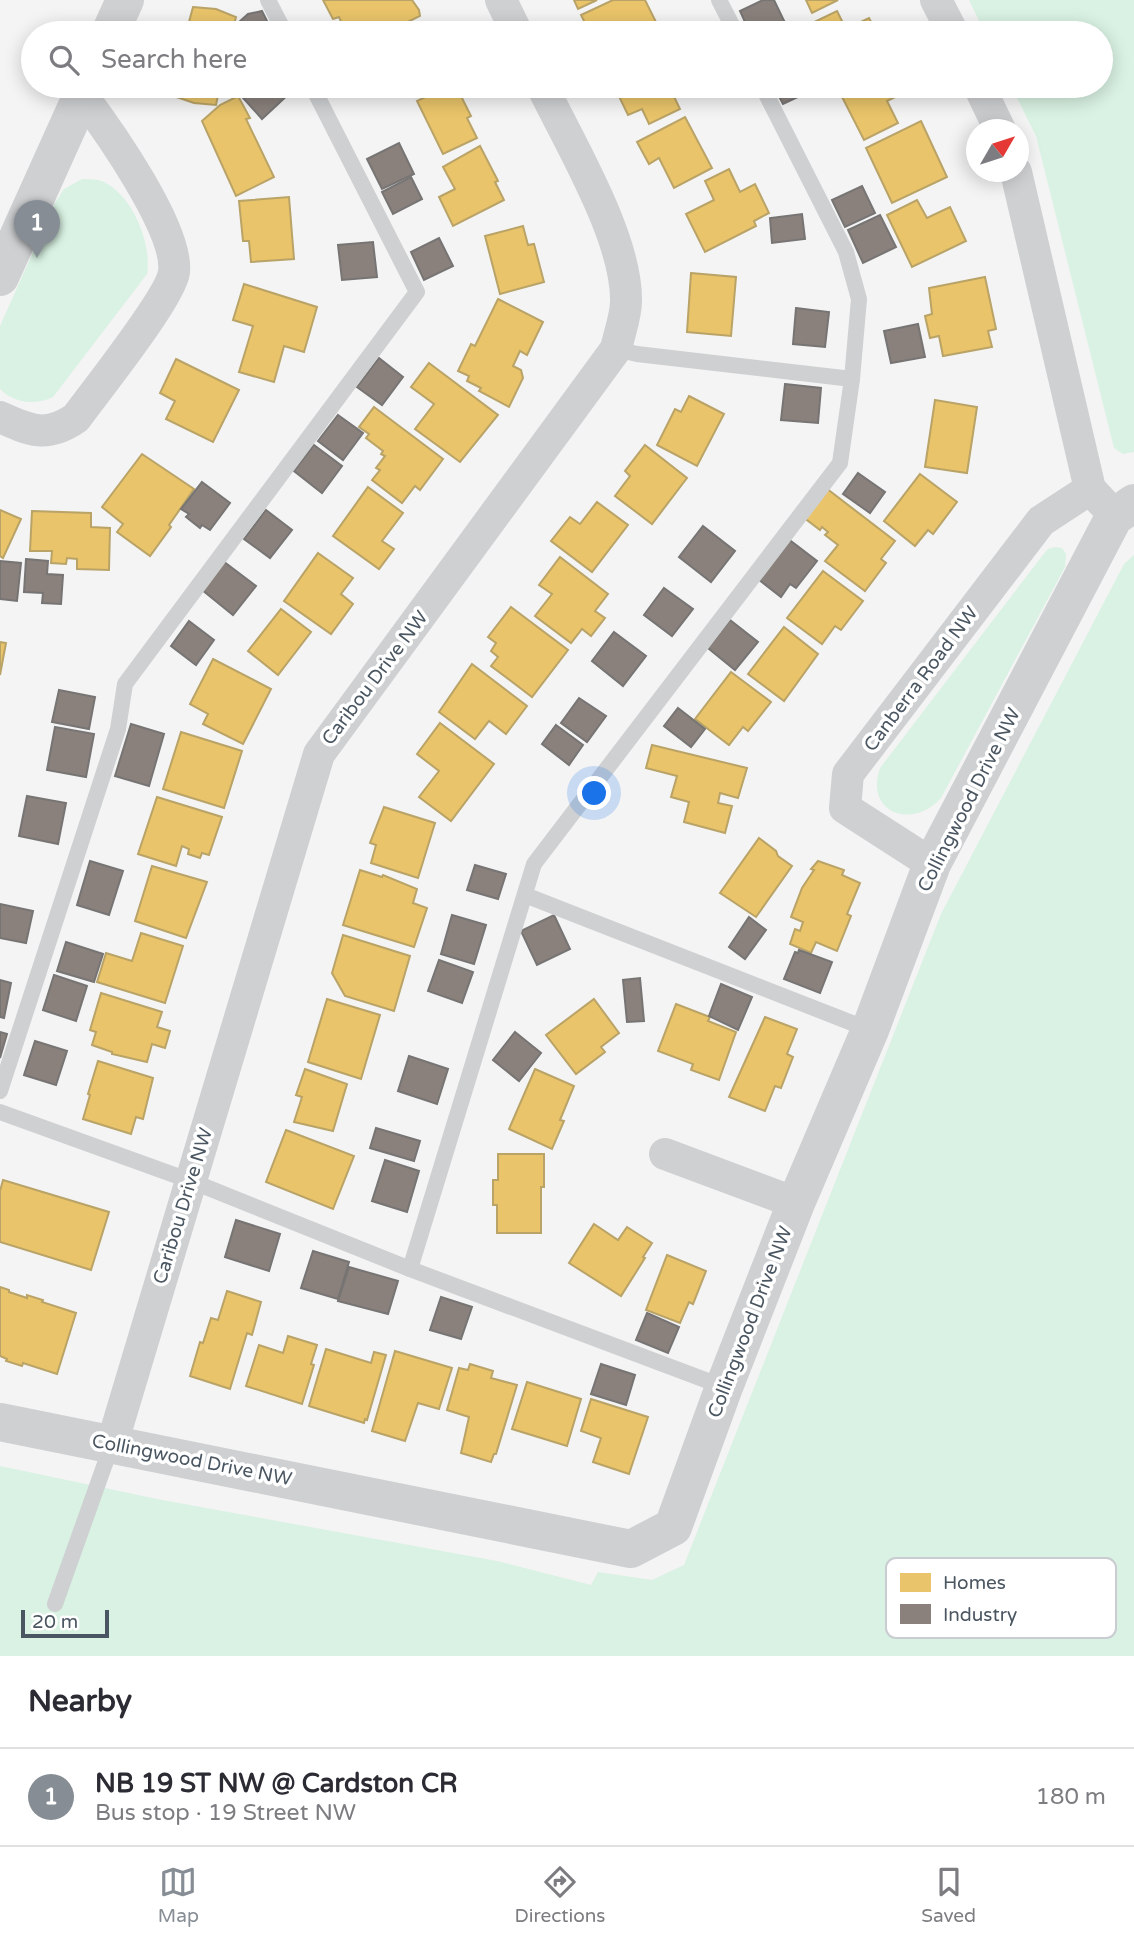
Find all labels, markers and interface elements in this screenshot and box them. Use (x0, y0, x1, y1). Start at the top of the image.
search box (21, 21, 1113, 98)
icon: search (45, 41, 83, 79)
text: Search here (101, 44, 247, 75)
north arrow (966, 119, 1029, 182)
pin: 1 (14, 200, 60, 258)
street label: Canberra Road NW (859, 602, 983, 756)
street label: Caribou Drive NW (317, 607, 433, 749)
street label: Collingwood Drive NW (913, 704, 1025, 896)
your location (577, 776, 611, 810)
street label: Caribou Drive NW (149, 1125, 217, 1287)
street label: Collingwood Drive NW (703, 1223, 797, 1421)
street label: Collingwood Drive NW (90, 1430, 294, 1490)
legend (886, 1558, 1116, 1638)
text: Homes (943, 1572, 1006, 1594)
text: Industry (943, 1604, 1017, 1626)
scale bar (21, 1607, 108, 1639)
text: 20 m (32, 1611, 78, 1633)
text: Nearby (28, 1683, 132, 1720)
text: NB 19 ST NW @ Cardston CR (95, 1768, 458, 1799)
text: 1 (44, 1783, 58, 1811)
text: 180 m (1036, 1783, 1106, 1811)
text: Bus stop · 19 Street NW (95, 1799, 356, 1827)
tab: Map (158, 1863, 199, 1927)
tab: Directions (515, 1863, 606, 1927)
tab: Saved (921, 1863, 976, 1927)

